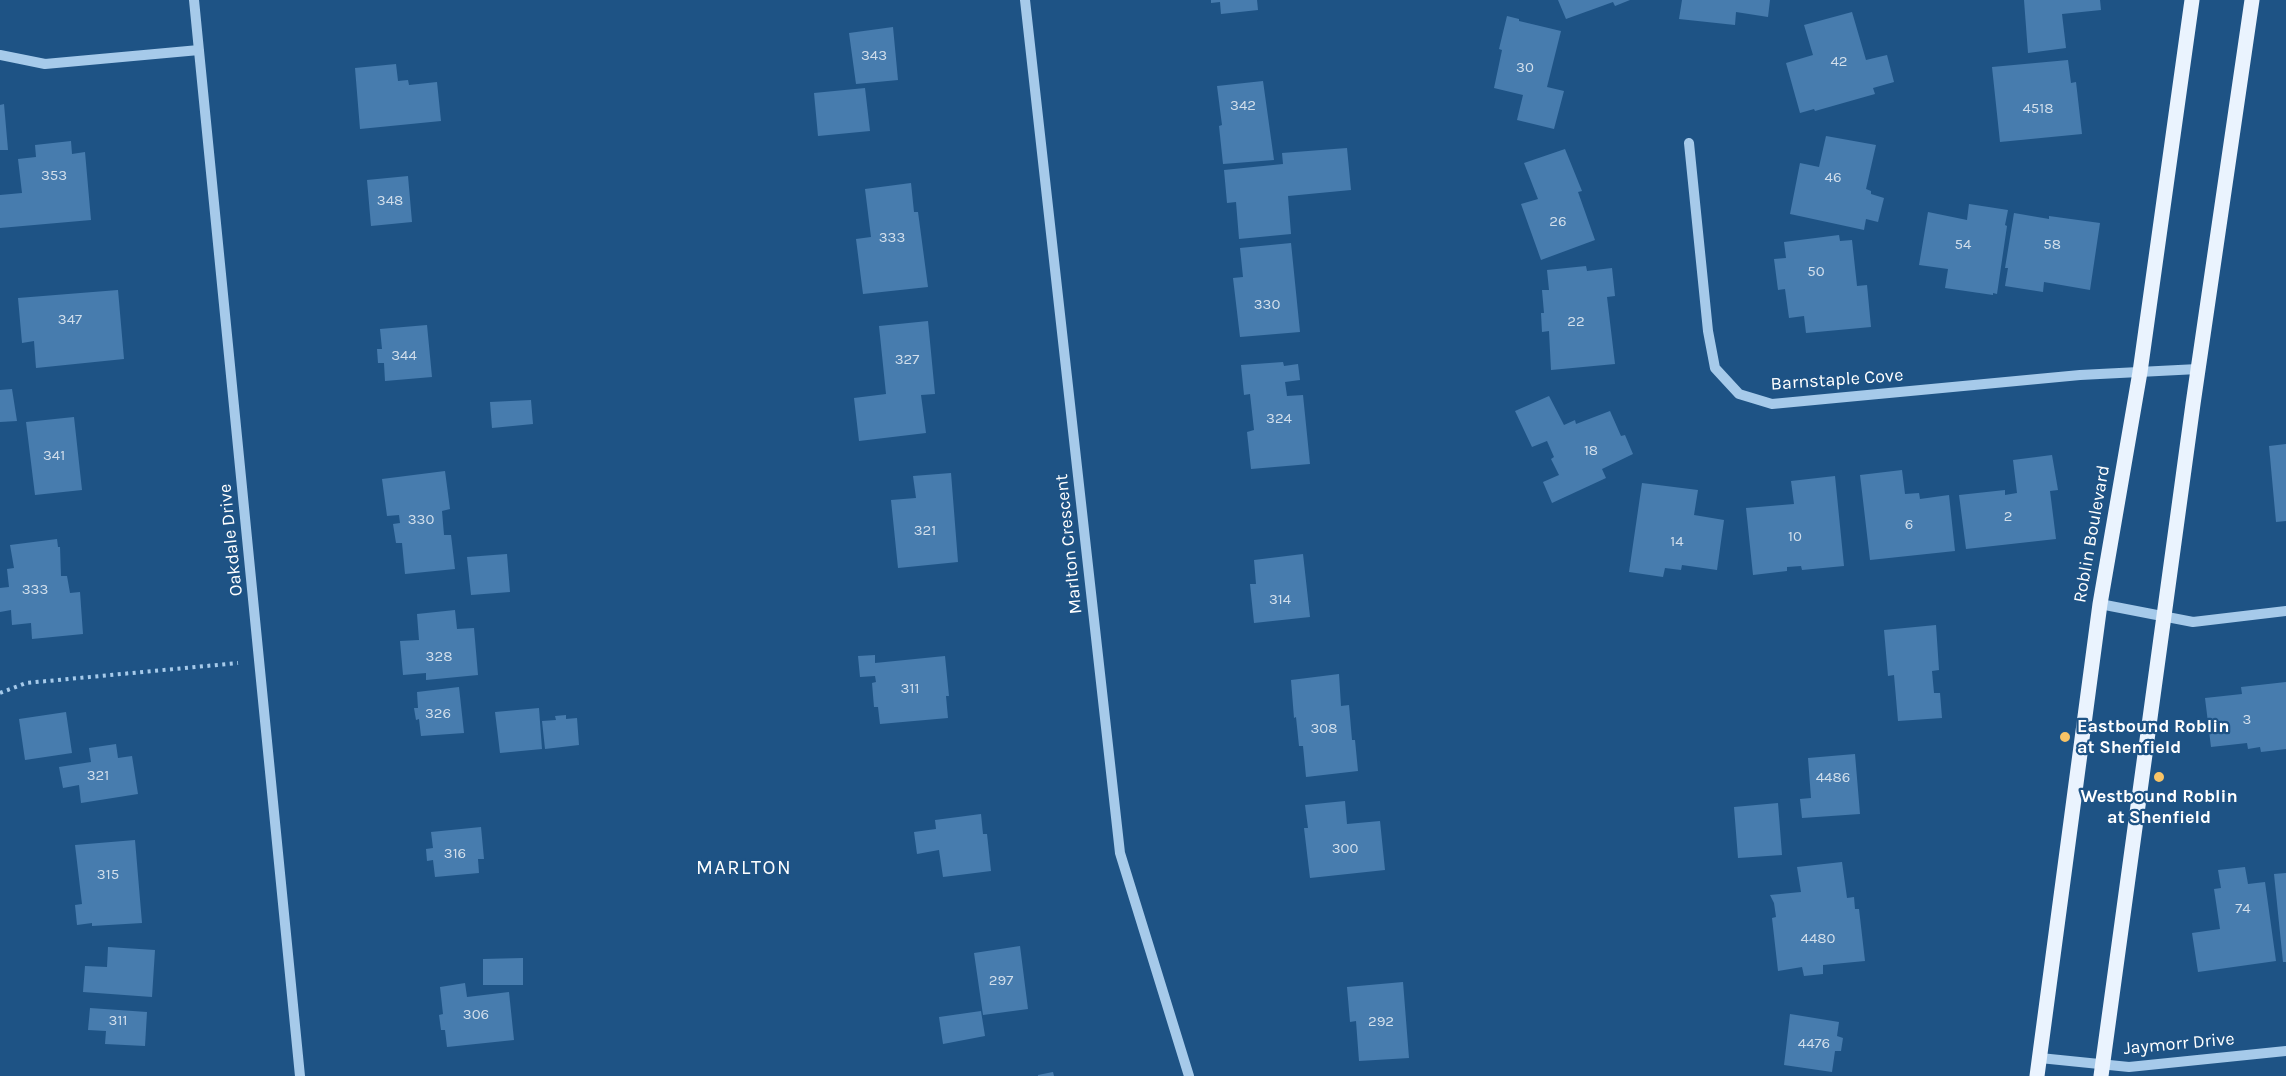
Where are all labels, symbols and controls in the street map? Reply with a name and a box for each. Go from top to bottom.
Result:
house number: 343 [861,47,887,65]
house number: 42 [1830,53,1848,71]
house number: 30 [1516,59,1534,77]
house number: 342 [1230,97,1256,115]
house number: 4518 [2022,100,2054,118]
house number: 353 [41,167,67,185]
house number: 46 [1825,169,1841,187]
house number: 348 [377,192,403,210]
house number: 26 [1549,213,1567,231]
house number: 333 [879,229,905,247]
house number: 54 [1955,236,1971,254]
house number: 58 [2043,236,2061,254]
house number: 50 [1807,263,1825,281]
house number: 330 [1254,296,1280,314]
house number: 347 [58,311,82,329]
house number: 22 [1567,313,1585,331]
house number: 344 [391,347,417,365]
house number: 327 [895,351,919,369]
street label: Barnstaple Cove [1770,365,1904,395]
house number: 324 [1266,410,1292,428]
house number: 18 [1584,442,1598,460]
house number: 341 [43,447,65,465]
street label: Roblin Boulevard [2069,463,2115,605]
street label: Marlton Crescent [1051,473,1087,615]
street label: Oakdale Drive [214,483,248,597]
house number: 2 [2004,508,2012,526]
house number: 330 [408,511,434,529]
house number: 6 [1905,516,1913,534]
house number: 321 [914,522,936,540]
house number: 10 [1788,528,1802,546]
house number: 14 [1670,533,1684,551]
house number: 333 [22,581,48,599]
house number: 314 [1269,591,1291,609]
house number: 328 [426,648,452,666]
house number: 311 [901,680,919,698]
house number: 326 [425,705,451,723]
house number: 3 [2243,711,2251,729]
place label: Eastbound Roblin at Shenfield [2077,716,2229,758]
house number: 308 [1311,720,1337,738]
marker: Eastbound Roblin at Shenfield [2058,730,2072,744]
house number: 321 [87,767,109,785]
house number: 4486 [1816,769,1850,787]
marker: Westbound Roblin at Shenfield [2152,770,2166,784]
place label: Westbound Roblin at Shenfield [2080,786,2238,828]
house number: 300 [1332,840,1358,858]
house number: 316 [444,845,466,863]
district label: MARLTON [696,856,792,880]
house number: 315 [97,866,119,884]
house number: 74 [2235,900,2251,918]
house number: 4480 [1801,930,1835,948]
house number: 297 [989,972,1013,990]
house number: 306 [463,1006,489,1024]
house number: 311 [109,1012,127,1030]
house number: 292 [1368,1013,1394,1031]
street label: Jaymorr Drive [2122,1028,2236,1060]
house number: 4476 [1798,1035,1830,1053]

